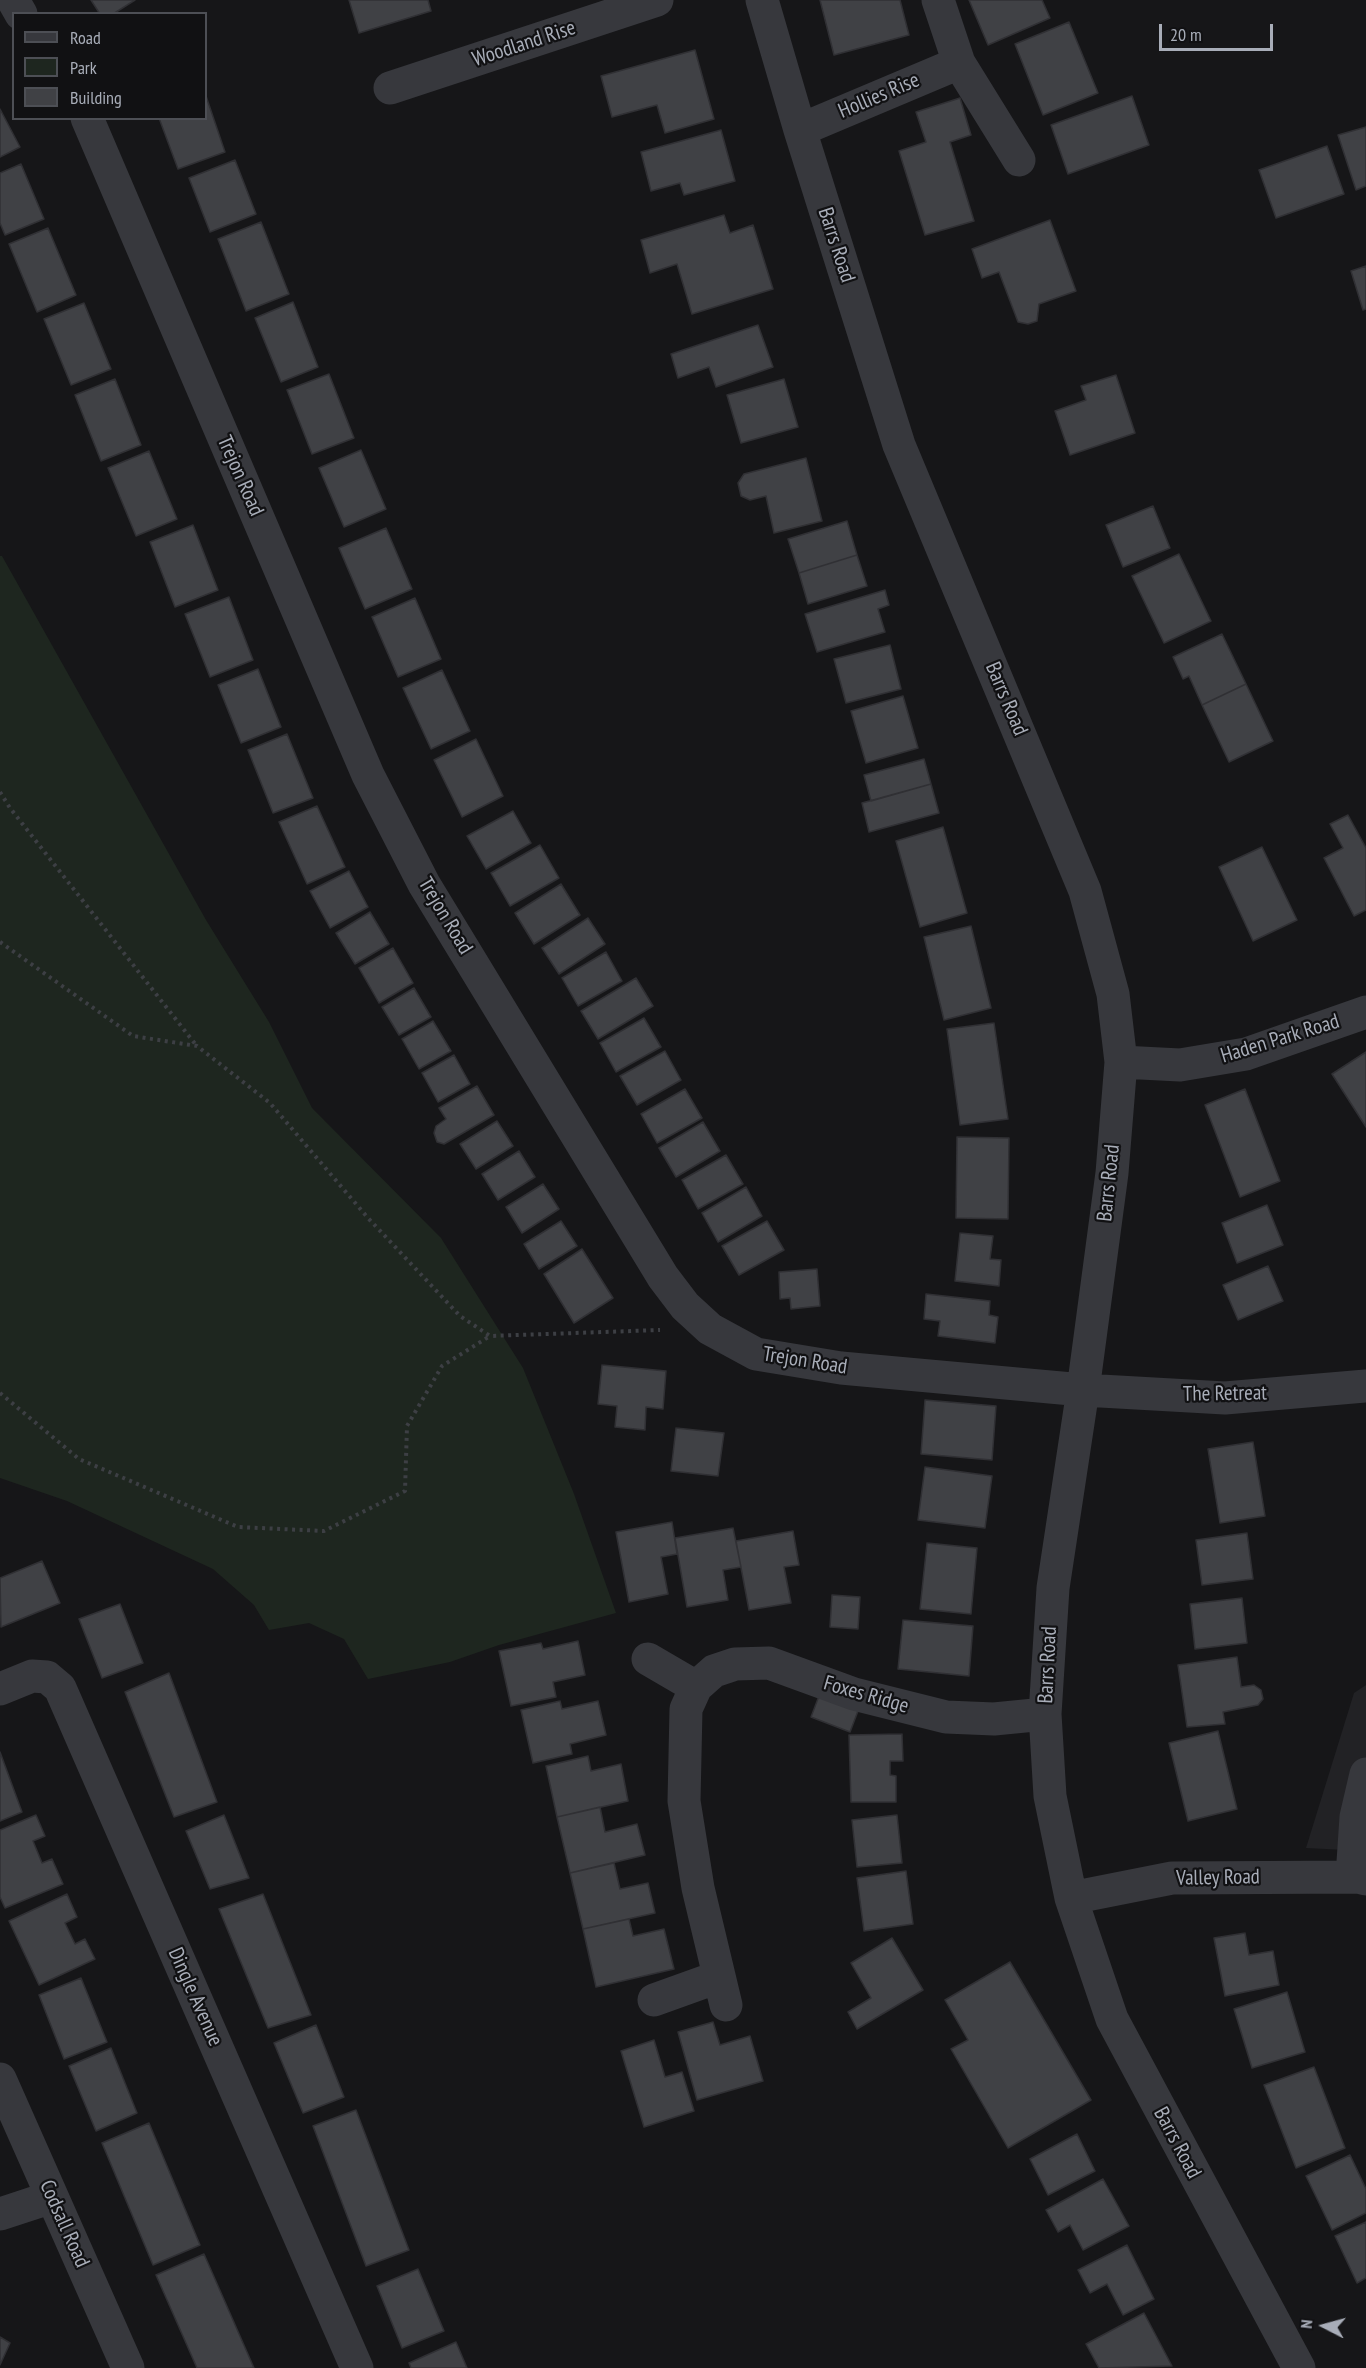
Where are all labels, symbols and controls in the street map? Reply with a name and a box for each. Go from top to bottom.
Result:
legend [12,12,207,120]
scale bar [1162,12,1276,50]
street label: Woodland Rise [469,15,579,73]
text: 20 m [1170,23,1202,46]
text: Road [70,26,101,49]
text: Park [70,56,97,79]
street label: Hollies Rise [835,68,923,124]
text: Building [70,86,122,109]
street label: Barrs Road [812,204,860,286]
street label: Trejon Road [211,432,269,520]
street label: Barrs Road [979,659,1033,739]
street label: Trejon Road [412,873,478,959]
street label: Haden Park Road [1218,1009,1342,1069]
street label: Barrs Road [1092,1143,1126,1223]
street label: Trejon Road [761,1342,849,1380]
street label: The Retreat [1183,1381,1267,1407]
street label: Barrs Road [1033,1626,1063,1704]
street label: Foxes Ridge [821,1671,911,1719]
street label: Valley Road [1176,1865,1260,1891]
street label: Dingle Avenue [162,1944,228,2050]
street label: Barrs Road [1148,2103,1206,2183]
street label: Codsall Road [34,2177,94,2271]
north arrow [1294,2296,1354,2356]
text: N [1296,2319,1316,2329]

